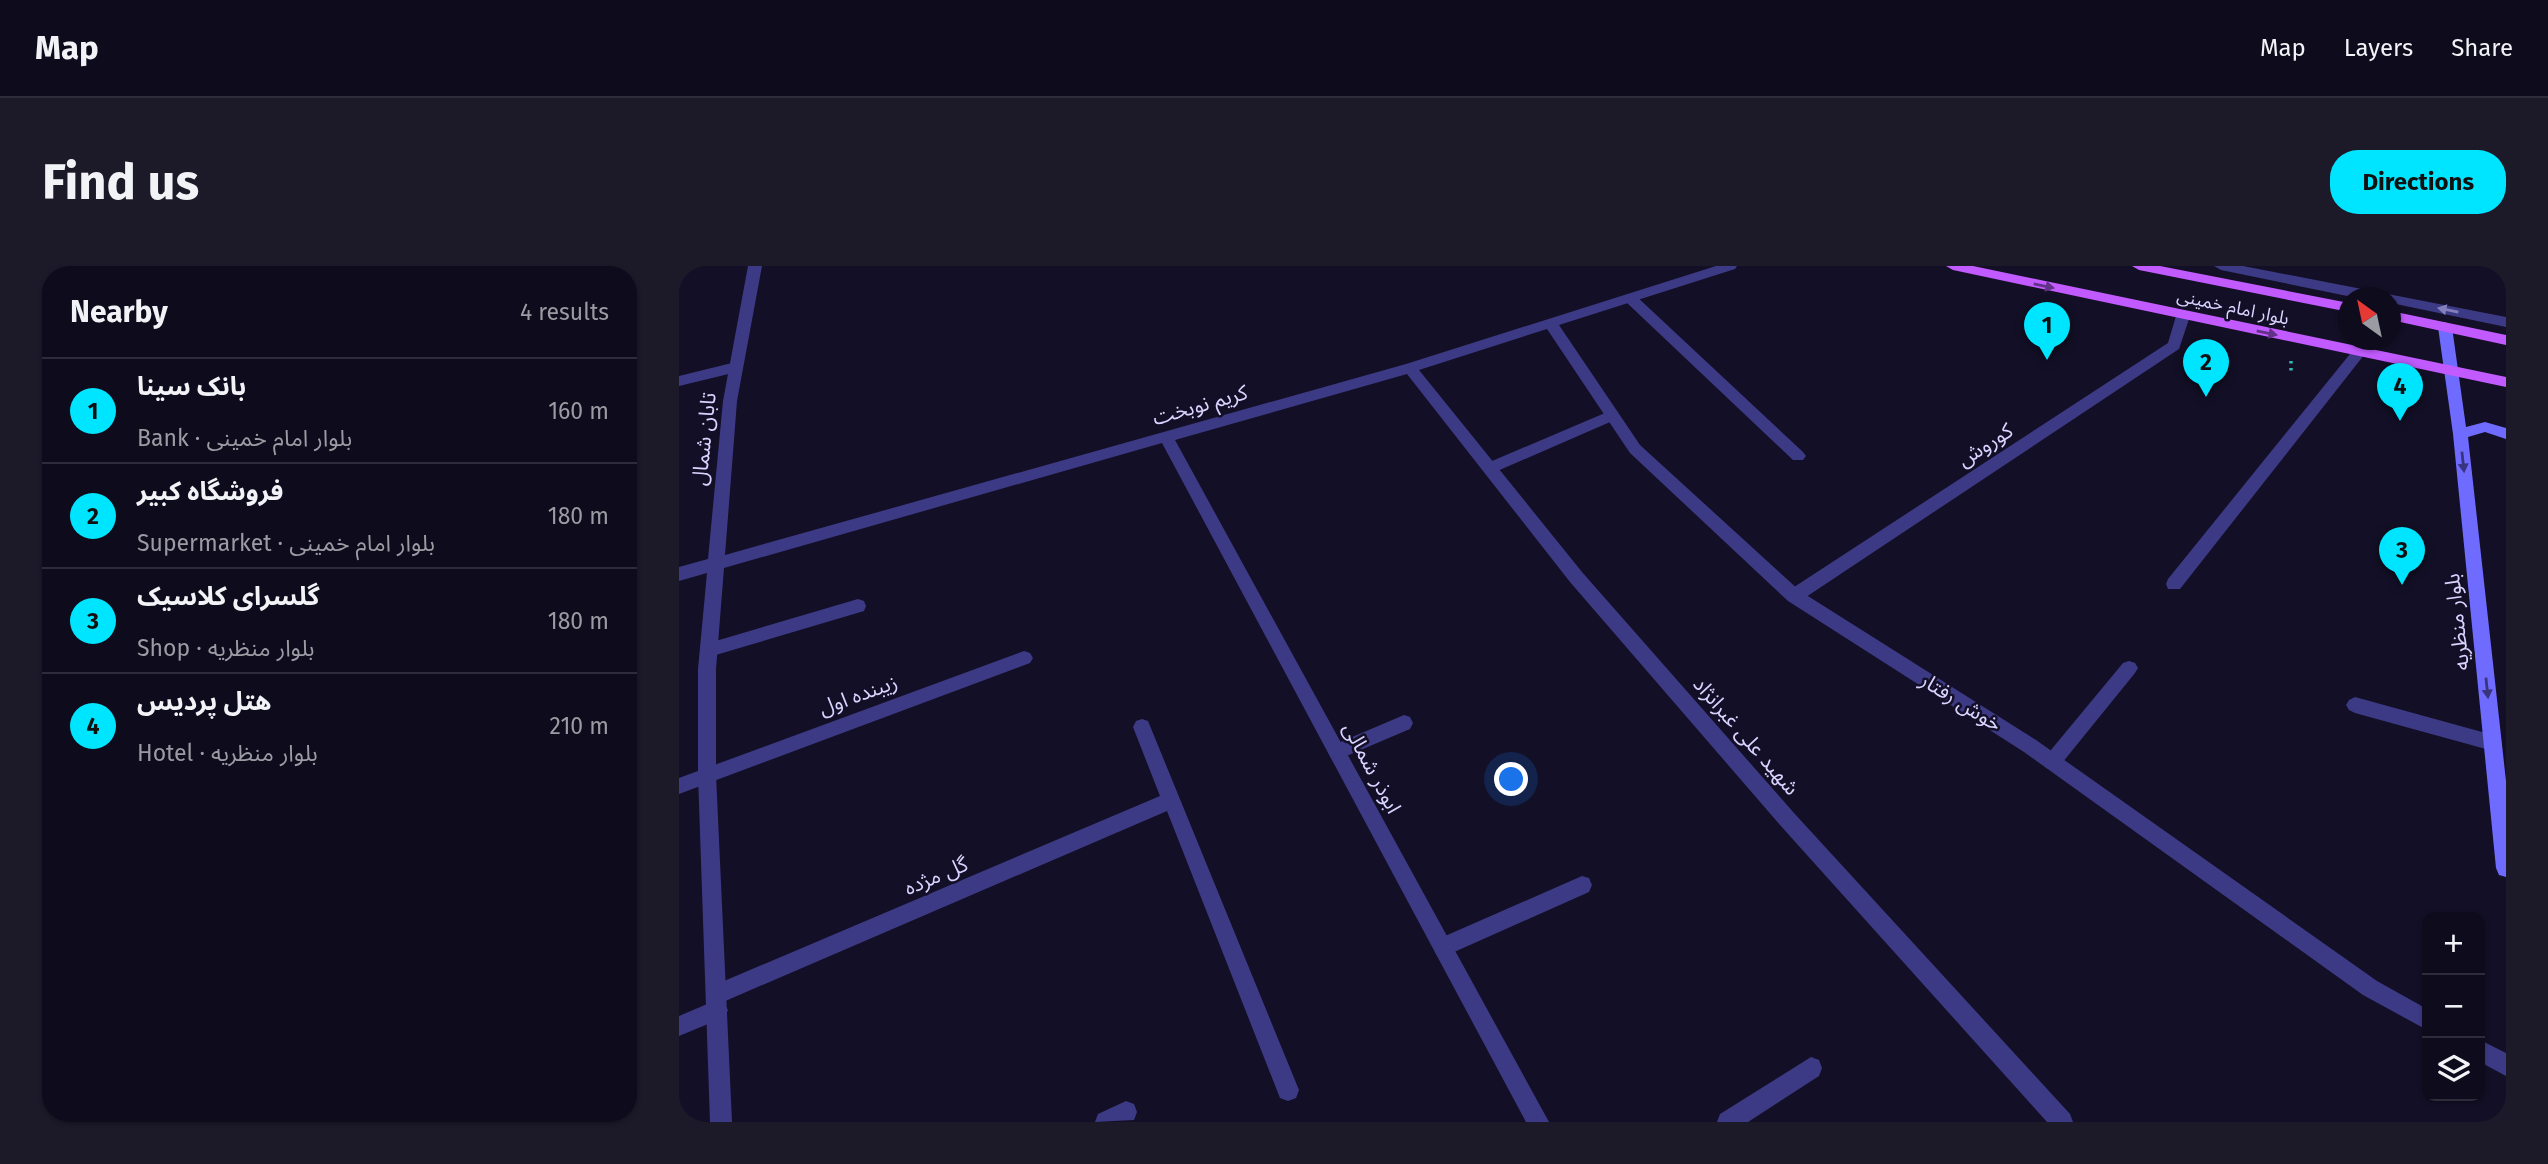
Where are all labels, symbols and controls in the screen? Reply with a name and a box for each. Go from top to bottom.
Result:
text: Map [35,28,99,68]
text: Map [2260,34,2306,62]
text: Layers [2344,34,2413,62]
text: Share [2451,34,2513,62]
button: Directions [2330,150,2506,214]
text: Find us [42,153,199,212]
one-way arrow [2033,280,2055,291]
street label: بلوار امام خمینی [2174,284,2291,333]
north arrow [2338,287,2401,350]
text: Nearby [70,294,168,330]
text: 4 results [520,298,609,326]
pin: 1 [2024,302,2070,360]
one-way arrow [2437,305,2459,316]
one-way arrow [2256,328,2278,339]
pin: 2 [2183,339,2229,397]
pin: 4 [2377,363,2423,421]
text: بانک سینا [137,371,246,402]
street label: کریم نوبخت [1150,379,1251,433]
street label: تابان شمال [686,391,722,487]
text: 1 [88,397,98,425]
text: 160 m [548,397,609,425]
street label: کوروش [1952,417,2018,473]
text: Bank · بلوار امام خمینی [137,424,352,452]
one-way arrow [2458,451,2469,473]
text: فروشگاه کبیر [137,476,283,507]
text: 2 [87,502,99,530]
text: 180 m [548,502,609,530]
pin: 3 [2379,527,2425,585]
text: Supermarket · بلوار امام خمینی [137,529,435,557]
street label: بلوار منظریه [2439,572,2475,672]
text: گلسرای کلاسیک [137,581,320,612]
text: 3 [87,607,99,635]
text: 180 m [548,607,609,635]
text: Shop · بلوار منظریه [137,634,315,662]
street label: خوش رفتار [1915,666,2007,737]
street label: زیبنده اول [815,669,901,721]
street label: شهید علی غبرانژاد [1687,671,1805,801]
one-way arrow [2482,678,2493,700]
text: هتل پرديس [137,686,271,717]
text: 4 [87,712,100,740]
text: 210 m [550,712,609,740]
street label: ابوذر شمالی [1337,718,1407,818]
text: Hotel · بلوار منظریه [137,739,318,767]
your location [1494,762,1528,796]
street label: گل مژده [900,851,972,901]
map controls [2422,912,2485,1101]
button: + [2422,912,2485,975]
button: − [2422,975,2485,1038]
button: layers [2422,1038,2485,1101]

